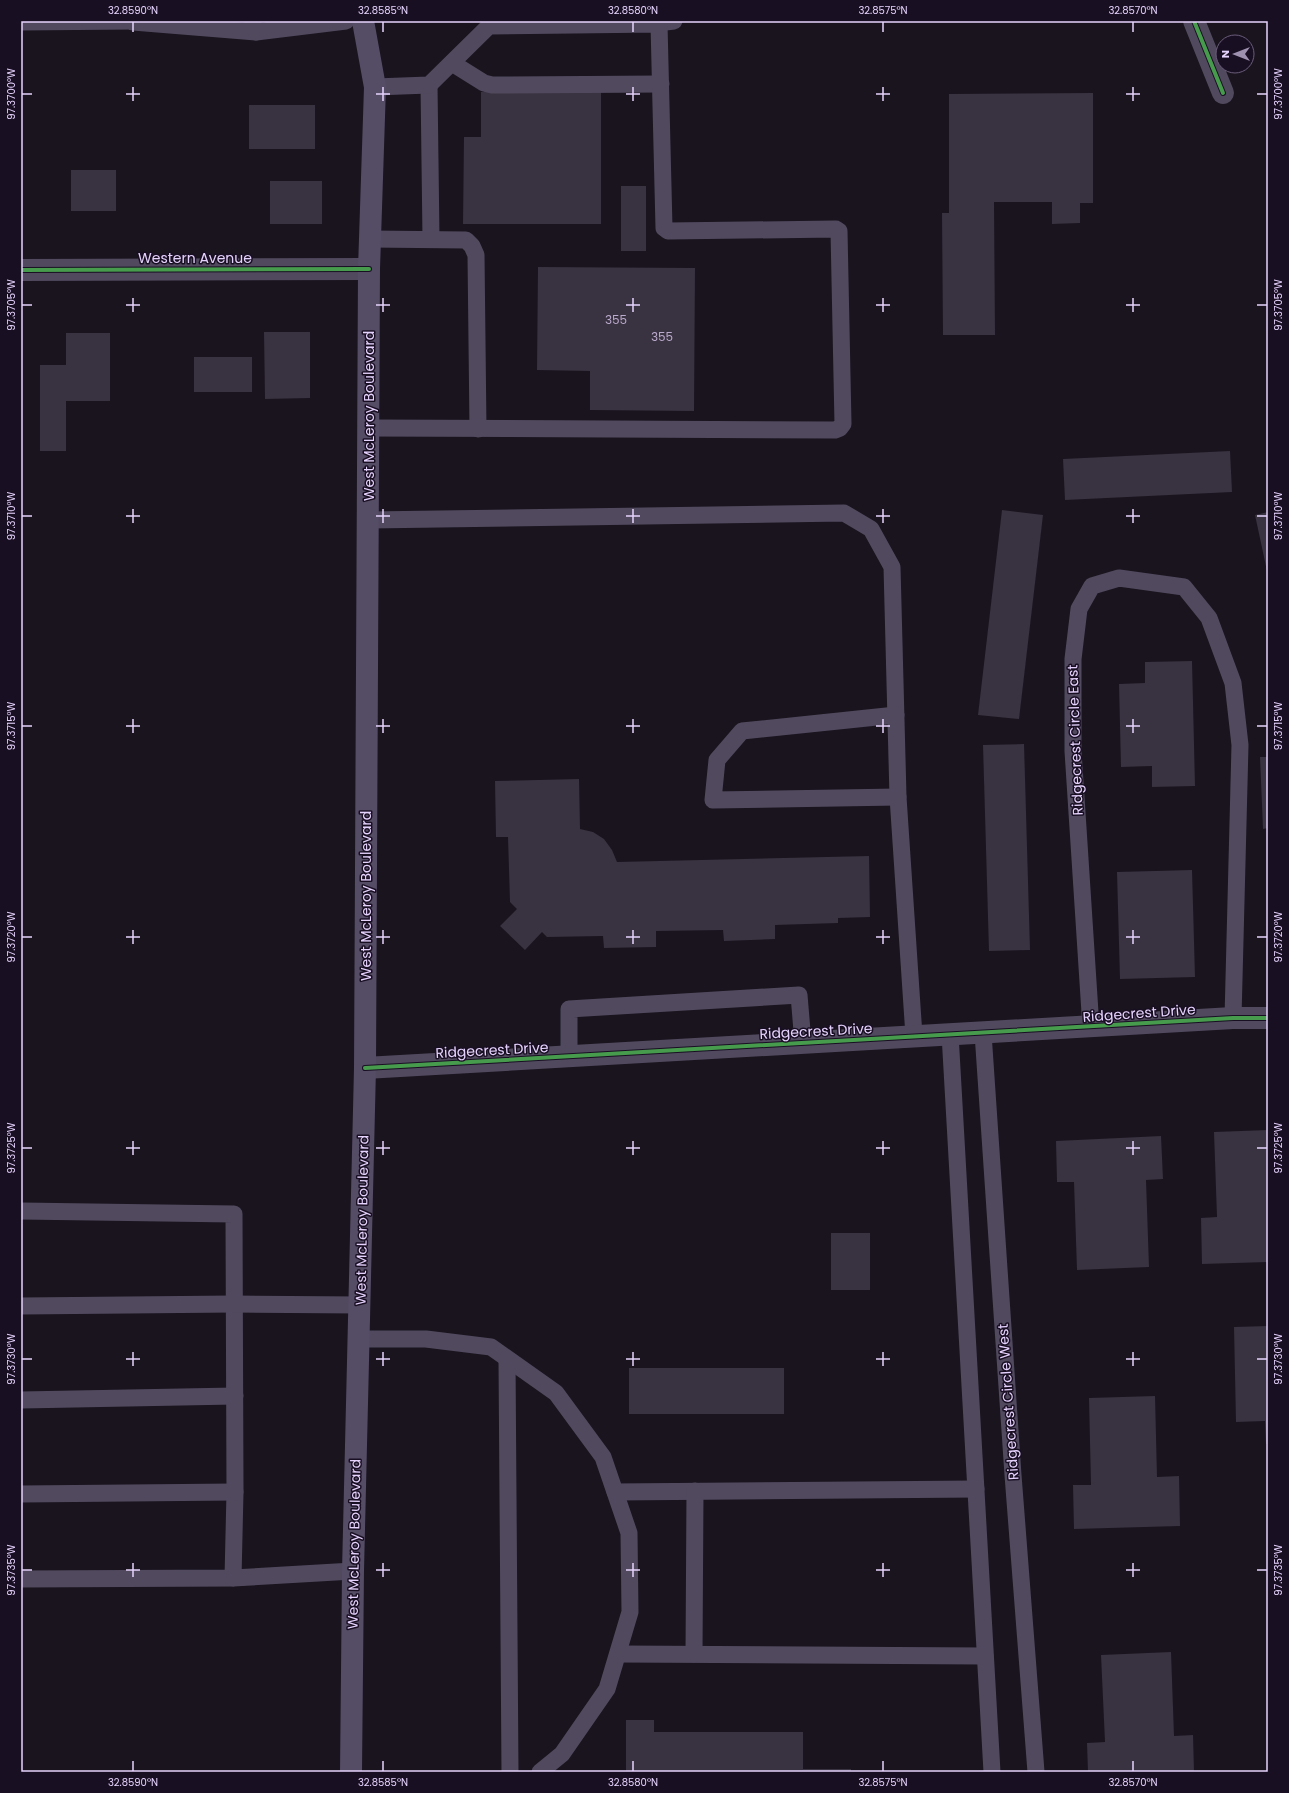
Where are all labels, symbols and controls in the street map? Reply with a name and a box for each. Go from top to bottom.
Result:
text: 32.8590°N [108,3,158,18]
text: 32.8585°N [358,3,408,18]
text: 32.8580°N [608,3,658,18]
text: 32.8575°N [858,3,908,18]
text: 32.8570°N [1108,3,1158,18]
north arrow [1215,34,1255,74]
text: N [1217,50,1233,58]
text: 97.3700°W [4,68,19,120]
text: 97.3700°W [1271,68,1286,120]
street label: Western Avenue [138,248,252,268]
text: 97.3705°W [4,279,19,331]
text: 97.3705°W [1271,279,1286,331]
house number: 355 [605,311,627,328]
house number: 355 [651,328,673,345]
street label: West McLeroy Boulevard [359,331,379,501]
text: 97.3710°W [4,491,19,540]
text: 97.3710°W [1271,491,1286,540]
street label: Ridgecrest Circle East [1062,664,1088,816]
text: 97.3715°W [4,701,19,750]
text: 97.3715°W [1271,701,1286,750]
street label: West McLeroy Boulevard [356,811,376,981]
text: 97.3720°W [4,911,19,963]
text: 97.3720°W [1271,911,1286,963]
street label: Ridgecrest Drive [1082,999,1196,1027]
street label: Ridgecrest Drive [759,1018,873,1044]
street label: Ridgecrest Drive [435,1037,549,1063]
text: 97.3725°W [4,1122,19,1174]
text: 97.3725°W [1271,1122,1286,1174]
street label: West McLeroy Boulevard [351,1135,373,1305]
street label: Ridgecrest Circle West [993,1323,1023,1481]
text: 97.3730°W [4,1333,19,1385]
text: 97.3730°W [1271,1333,1286,1385]
street label: West McLeroy Boulevard [343,1459,365,1629]
text: 97.3735°W [4,1544,19,1596]
text: 97.3735°W [1271,1544,1286,1596]
text: 32.8590°N [108,1775,158,1790]
text: 32.8585°N [358,1775,408,1790]
text: 32.8580°N [608,1775,658,1790]
text: 32.8575°N [858,1775,908,1790]
text: 32.8570°N [1108,1775,1158,1790]

